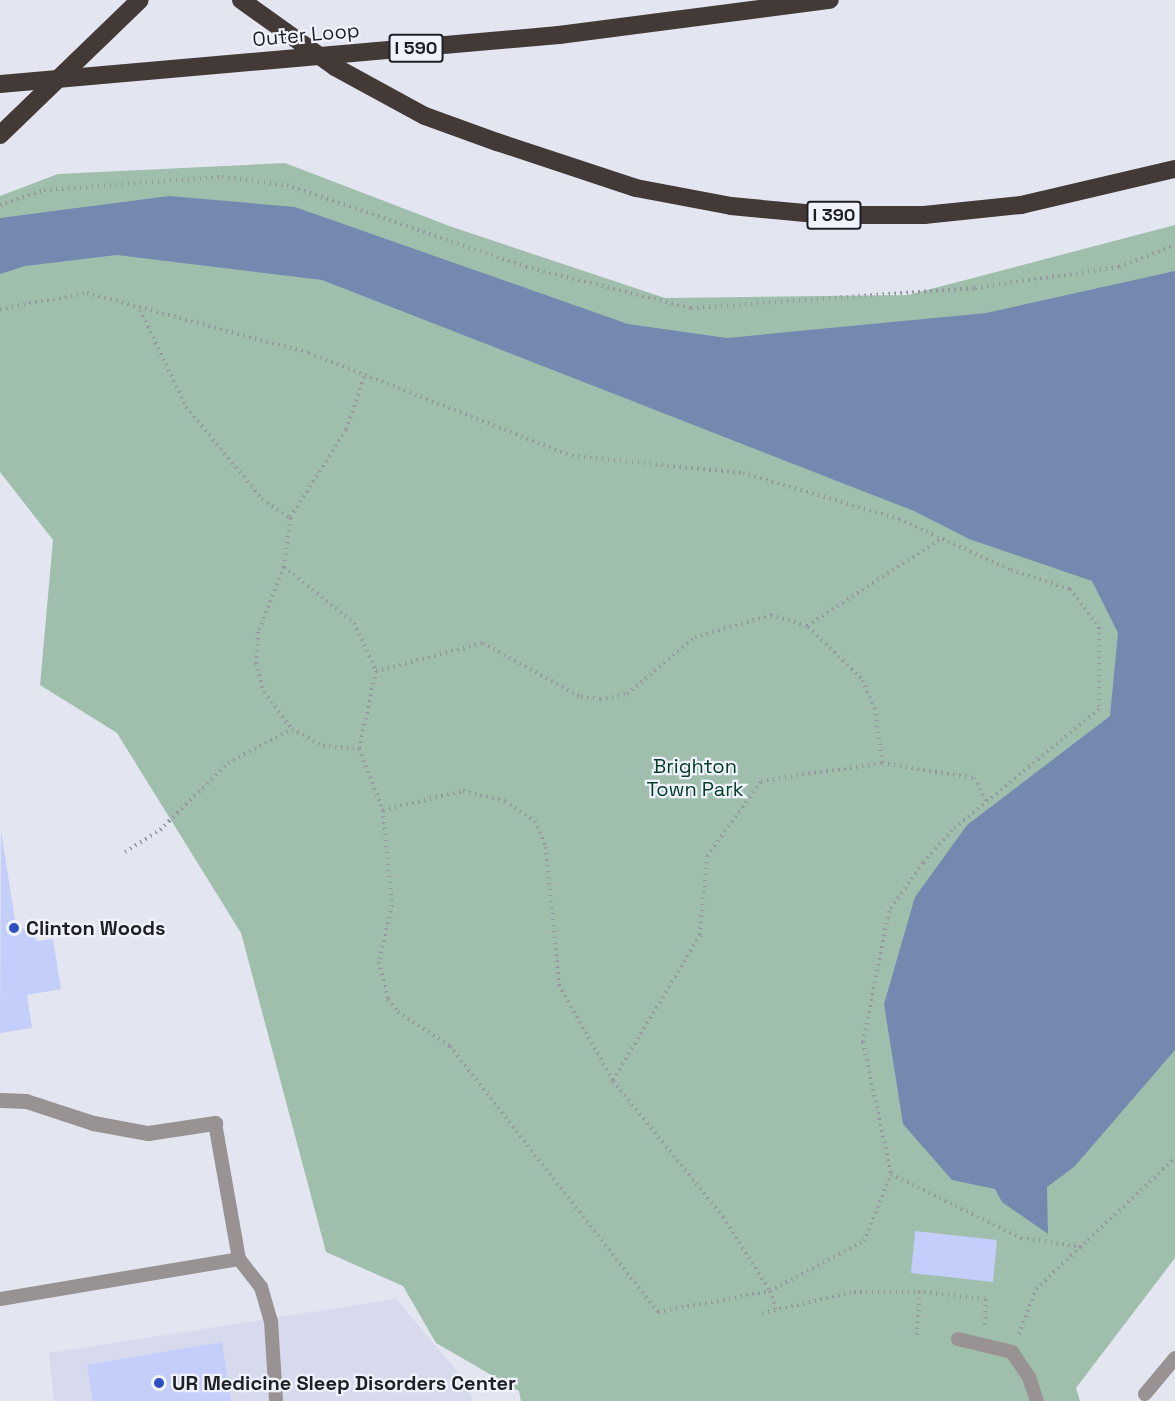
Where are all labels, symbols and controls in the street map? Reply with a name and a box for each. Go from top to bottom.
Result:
street label: Outer Loop [251,18,361,52]
road number: I 590 [388,33,444,63]
road number: I 390 [806,200,862,230]
park label: Brighton Town Park [647,755,743,802]
place label: Clinton Woods [26,916,166,940]
marker: Clinton Woods [7,921,21,935]
place label: UR Medicine Sleep Disorders Center [172,1371,516,1395]
marker: UR Medicine Sleep Disorders Center [150,1374,168,1392]

